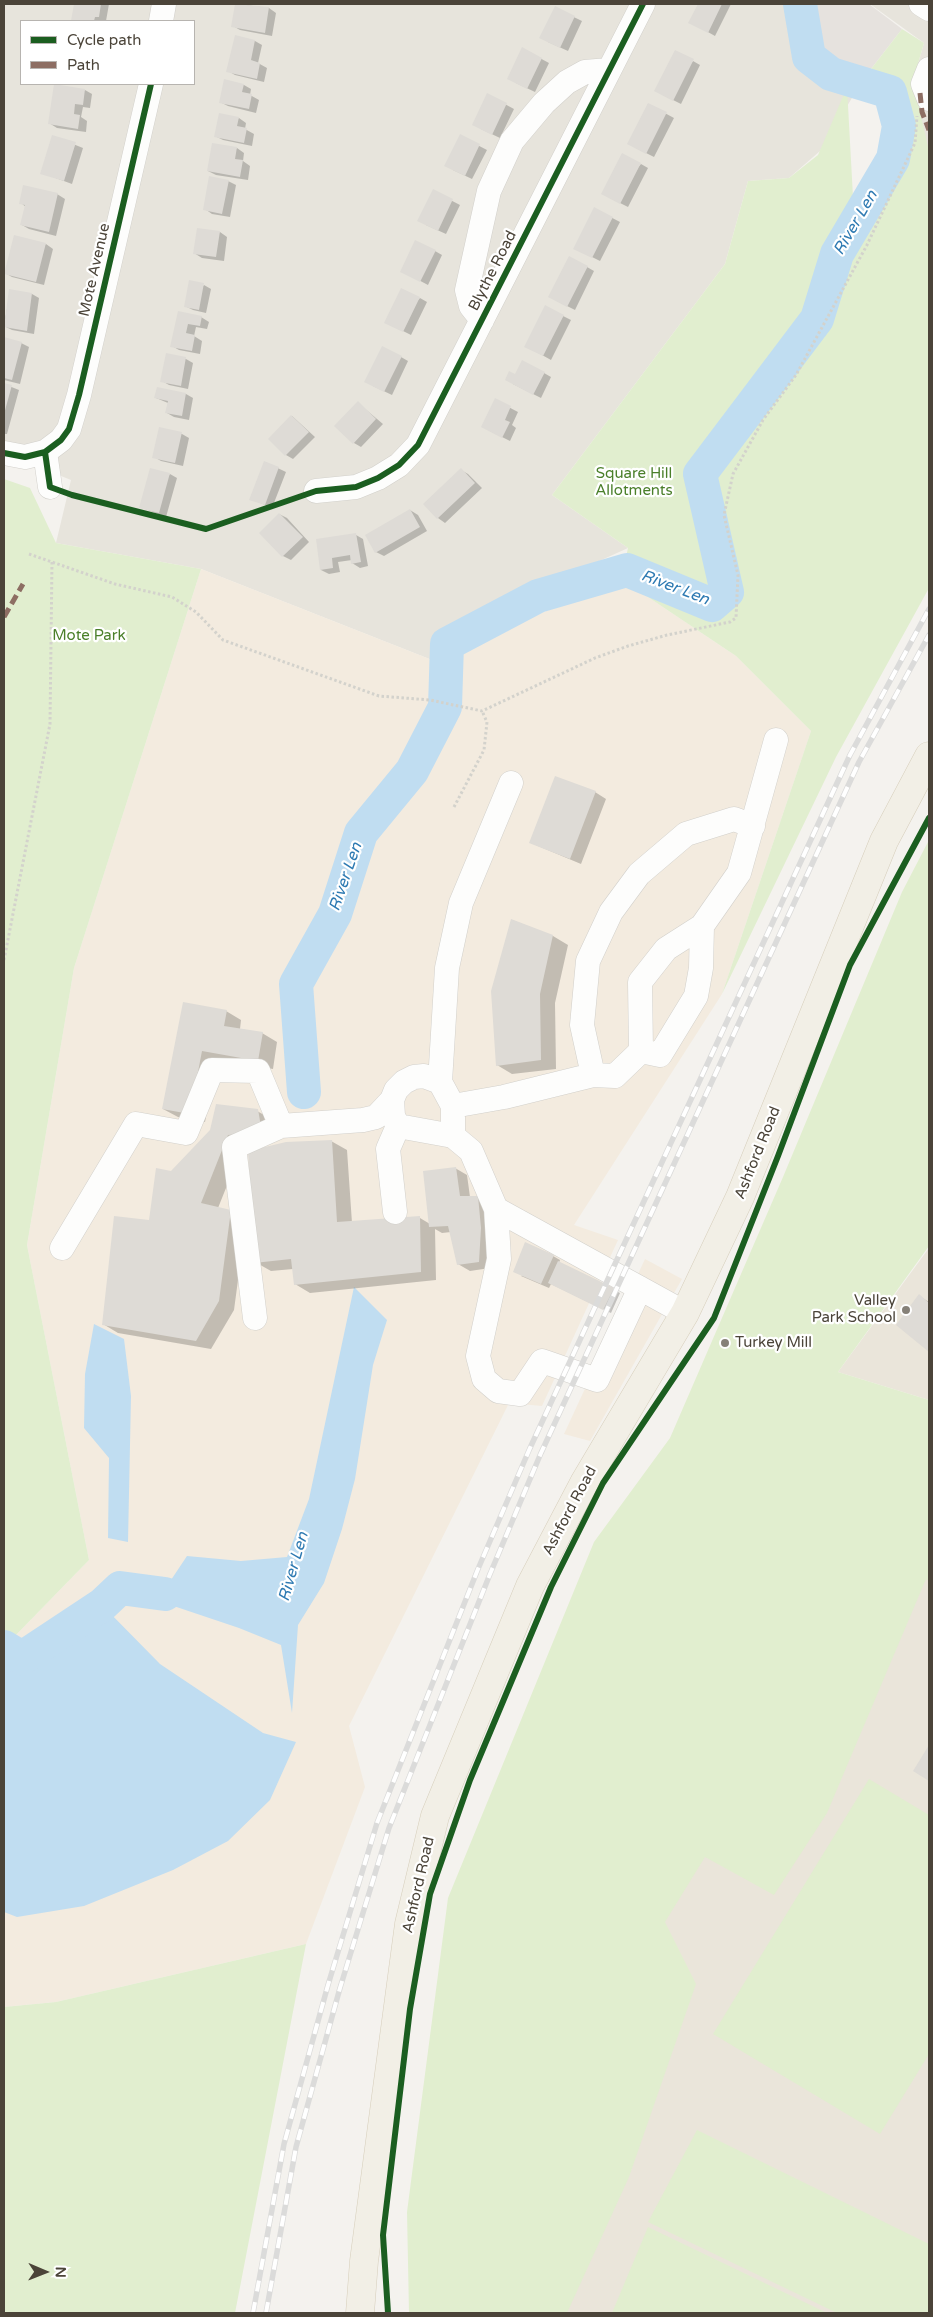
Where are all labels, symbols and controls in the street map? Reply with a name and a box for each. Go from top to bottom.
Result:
legend [20,20,195,85]
text: Cycle path [67,31,141,49]
text: Path [67,56,100,74]
water label: River Len [830,187,882,259]
street label: Mote Avenue [76,222,114,318]
street label: Blythe Road [465,228,521,314]
park label: Square Hill Allotments [595,465,673,500]
water label: River Len [638,566,712,610]
park label: Mote Park [52,627,126,645]
water label: River Len [325,840,367,914]
street label: Ashford Road [731,1104,785,1202]
place label: Valley Park School [812,1292,896,1327]
marker: Valley Park School [900,1304,912,1316]
place label: Turkey Mill [735,1334,812,1352]
marker: Turkey Mill [719,1337,731,1349]
street label: Ashford Road [539,1463,601,1559]
water label: River Len [275,1530,313,1604]
street label: Ashford Road [399,1835,439,1935]
north arrow [20,2247,70,2297]
text: N [52,2266,69,2278]

